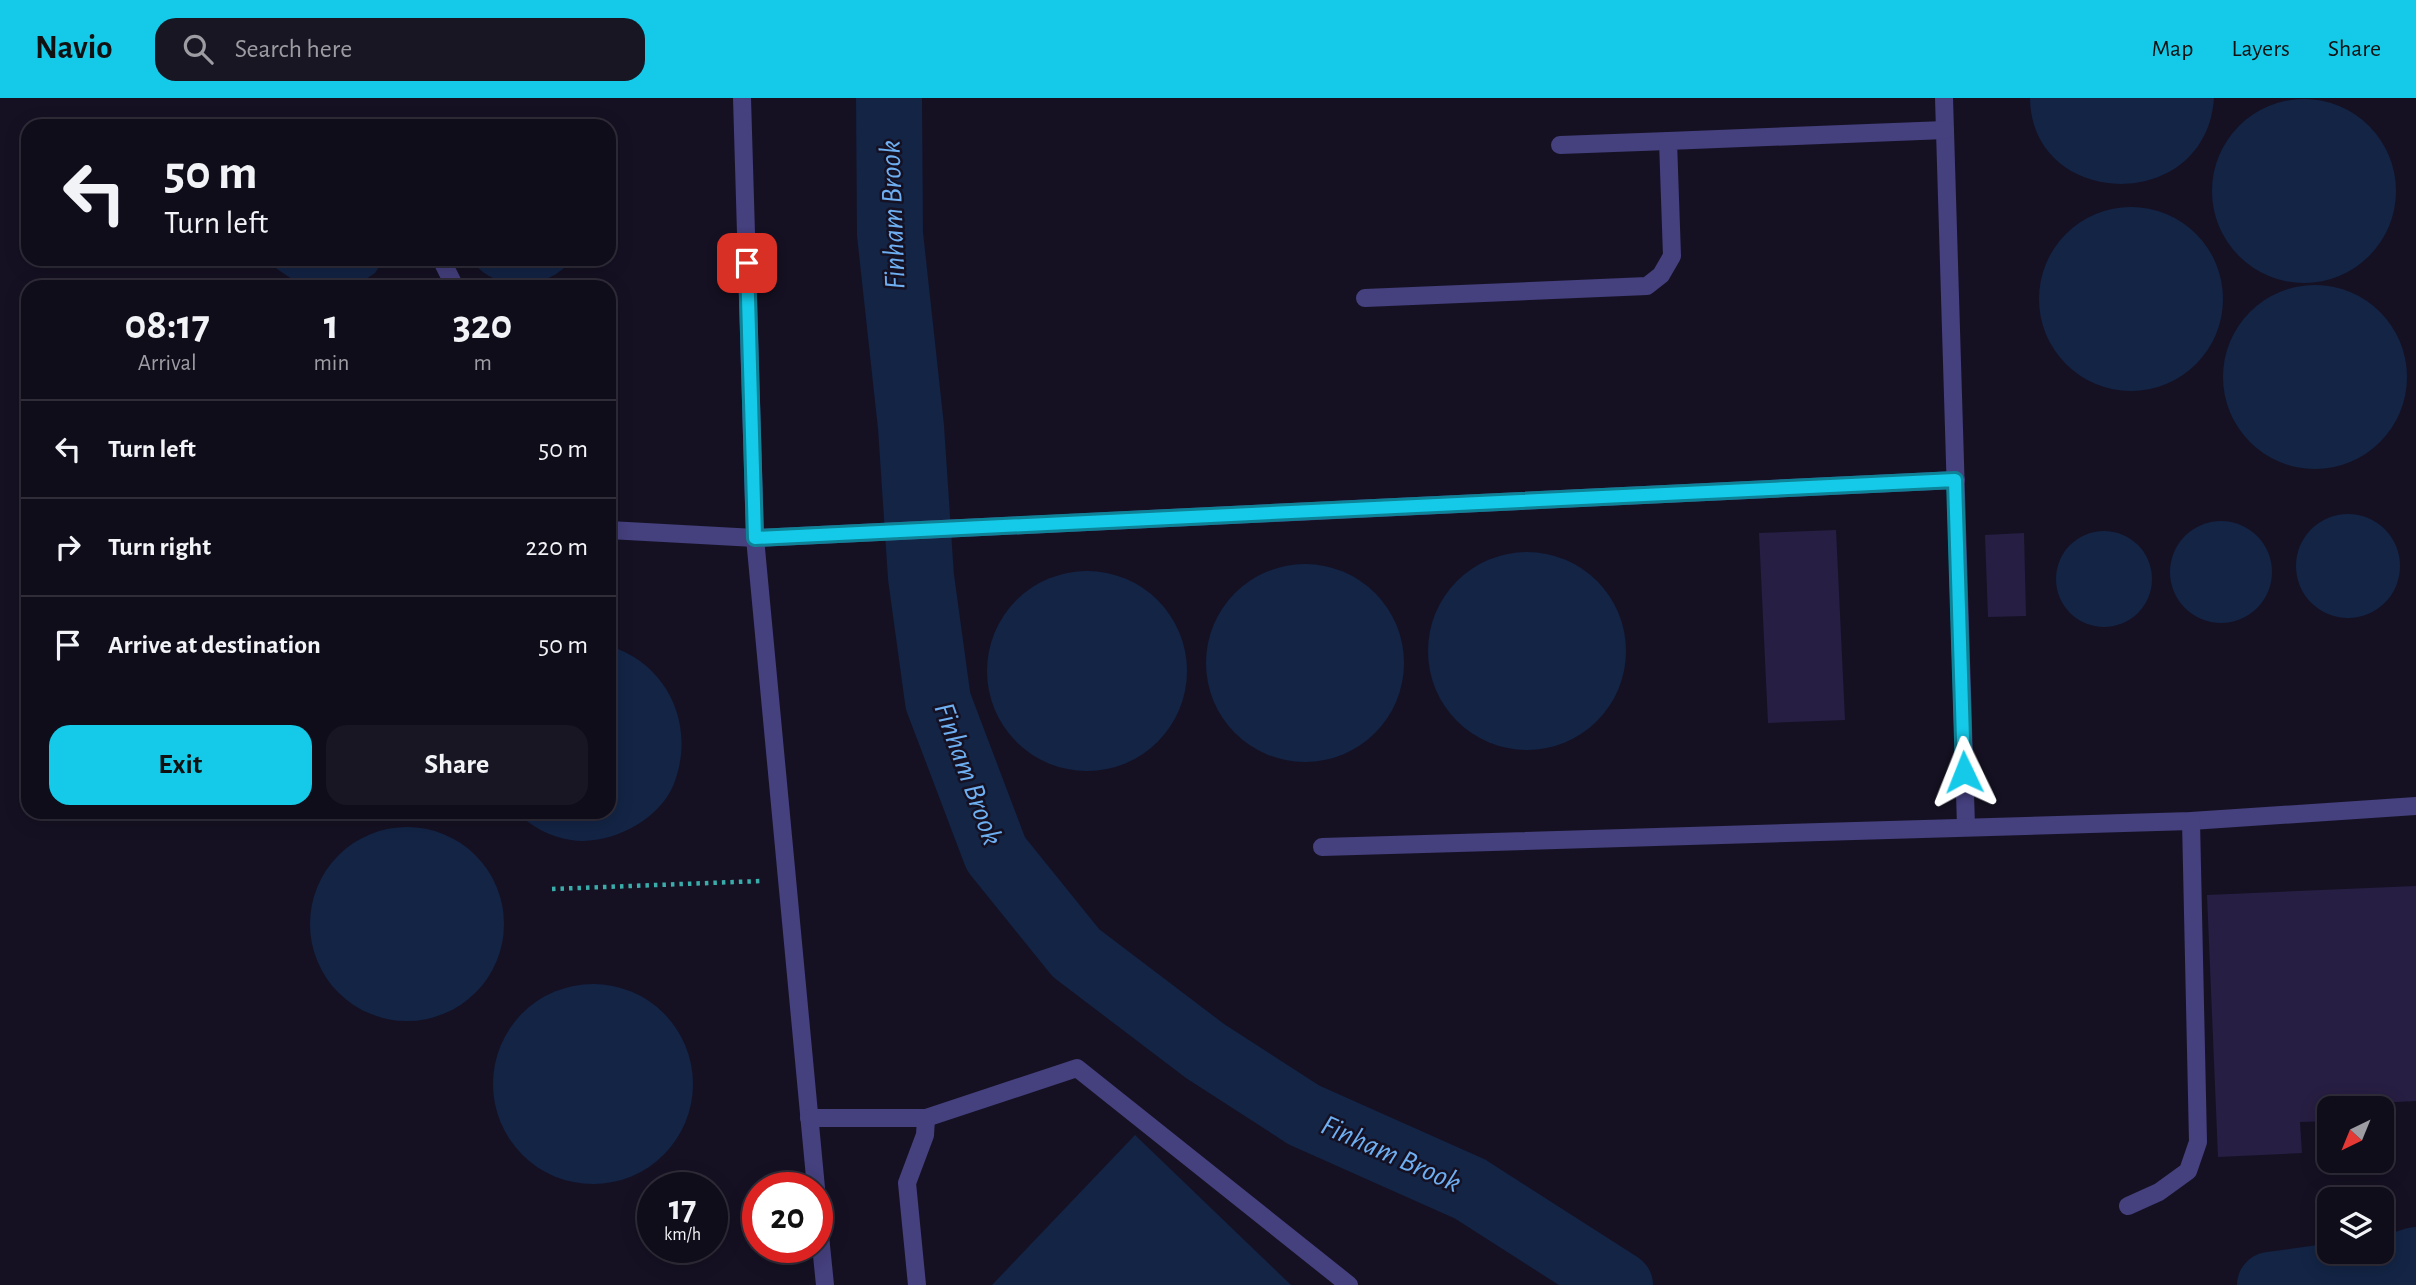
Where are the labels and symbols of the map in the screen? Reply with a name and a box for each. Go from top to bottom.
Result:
water label: Finham Brook [875,140,911,290]
pin [717,233,777,293]
water label: Finham Brook [928,699,1008,849]
position arrow [1927,735,2001,809]
north arrow [2317,1096,2394,1172]
water label: Finham Brook [1317,1110,1465,1198]
speed limit sign: 20 [742,1172,833,1263]

